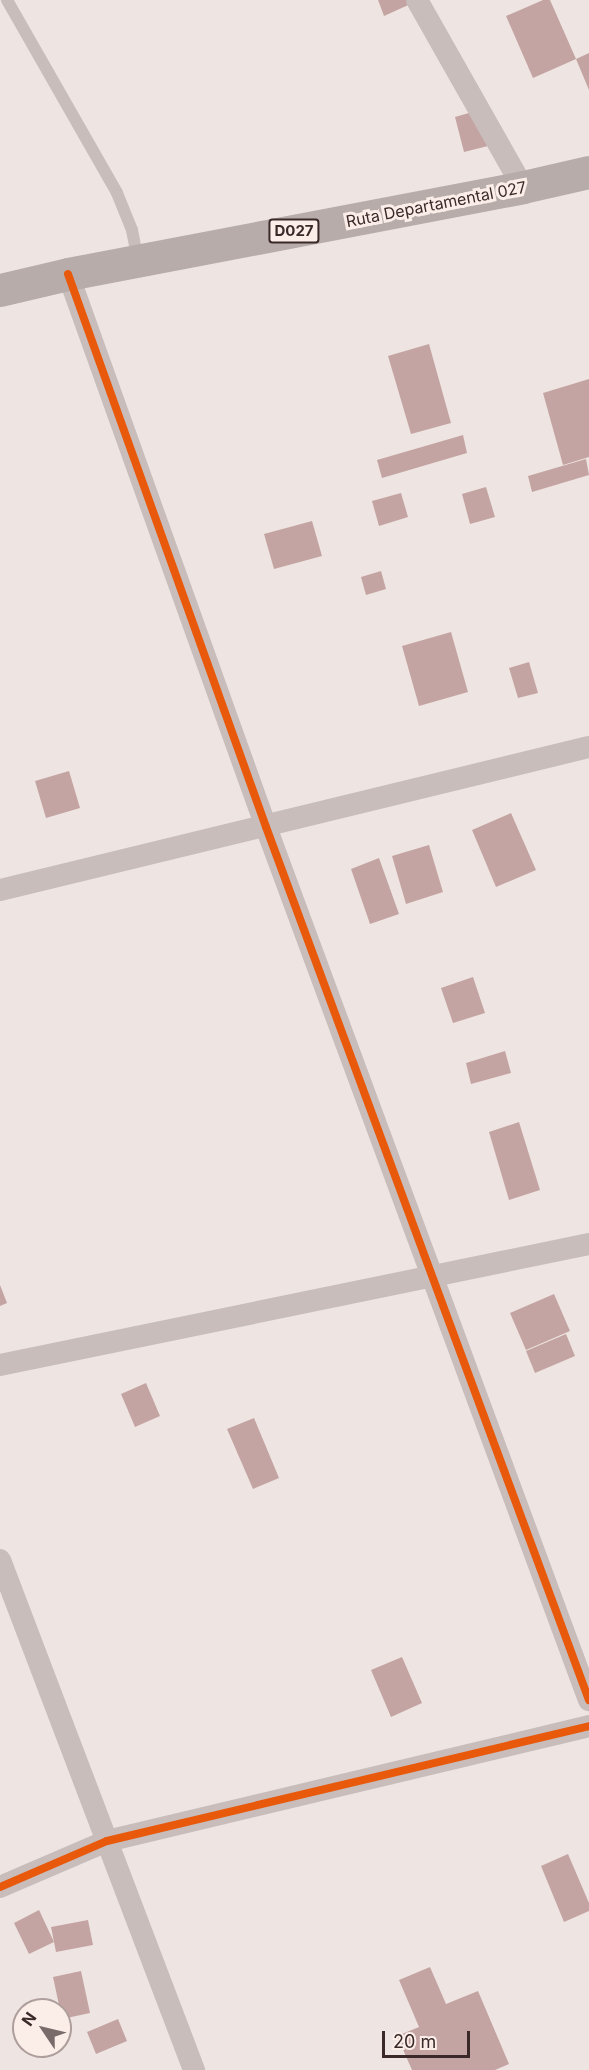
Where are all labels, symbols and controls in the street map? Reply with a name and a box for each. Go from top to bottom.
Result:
street label: Ruta Departamental 027 [344,177,528,231]
road number: D027 [267,219,321,243]
north arrow [12,1998,72,2058]
text: N [17,2008,41,2030]
scale bar [385,2019,474,2057]
text: 20 m [393,2031,436,2052]

